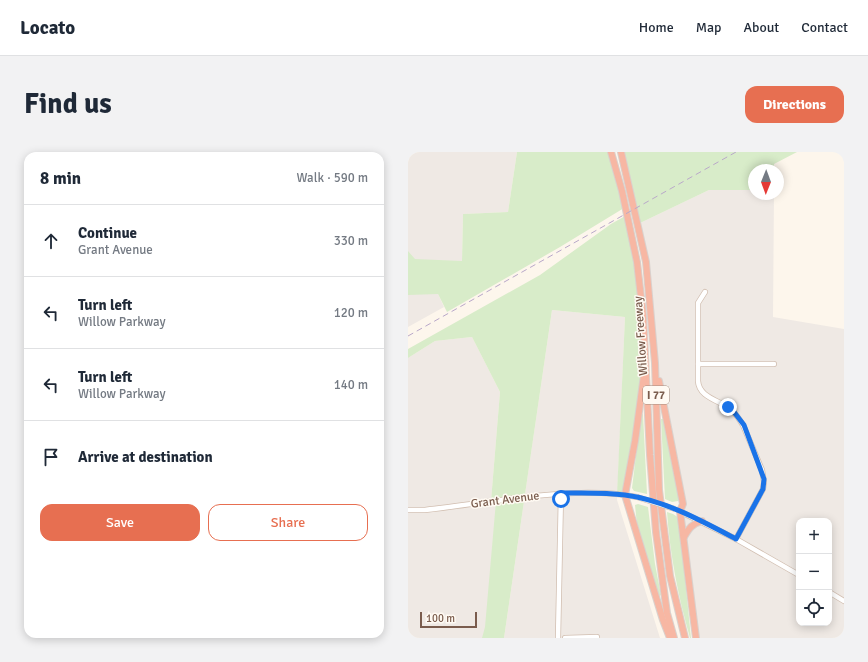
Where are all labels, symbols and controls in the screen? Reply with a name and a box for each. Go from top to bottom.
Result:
text: Locato [20,16,75,40]
text: Home [639,19,674,36]
text: Map [696,19,721,36]
text: About [743,19,779,36]
text: Contact [801,19,848,36]
button: Directions [745,86,844,123]
text: Find us [24,87,112,121]
north arrow [748,164,784,200]
text: 8 min [40,168,81,189]
text: Walk · 590 m [297,170,368,186]
text: Continue [78,224,137,242]
icon: ahead [40,230,62,252]
text: 330 m [334,233,368,249]
text: Grant Avenue [78,242,153,258]
street label: Willow Freeway [631,295,651,376]
text: Turn left [78,296,132,314]
icon: left [40,302,62,324]
text: 120 m [334,305,368,321]
text: Willow Parkway [78,314,166,330]
text: Turn left [78,368,132,386]
icon: left [40,374,62,396]
text: 140 m [334,377,368,393]
text: Willow Parkway [78,386,166,402]
road number: I 77 [643,386,669,404]
route end [719,398,737,416]
icon: arrive [40,446,62,468]
text: Arrive at destination [78,448,213,466]
street label: Grant Avenue [470,488,540,512]
route start [552,490,570,508]
button: Save [40,504,200,541]
button: Share [208,504,368,541]
map controls [796,518,832,626]
button: + [796,518,832,554]
button: − [796,554,832,590]
button: locate [796,590,832,626]
scale bar [420,610,477,629]
text: 100 m [426,612,455,625]

